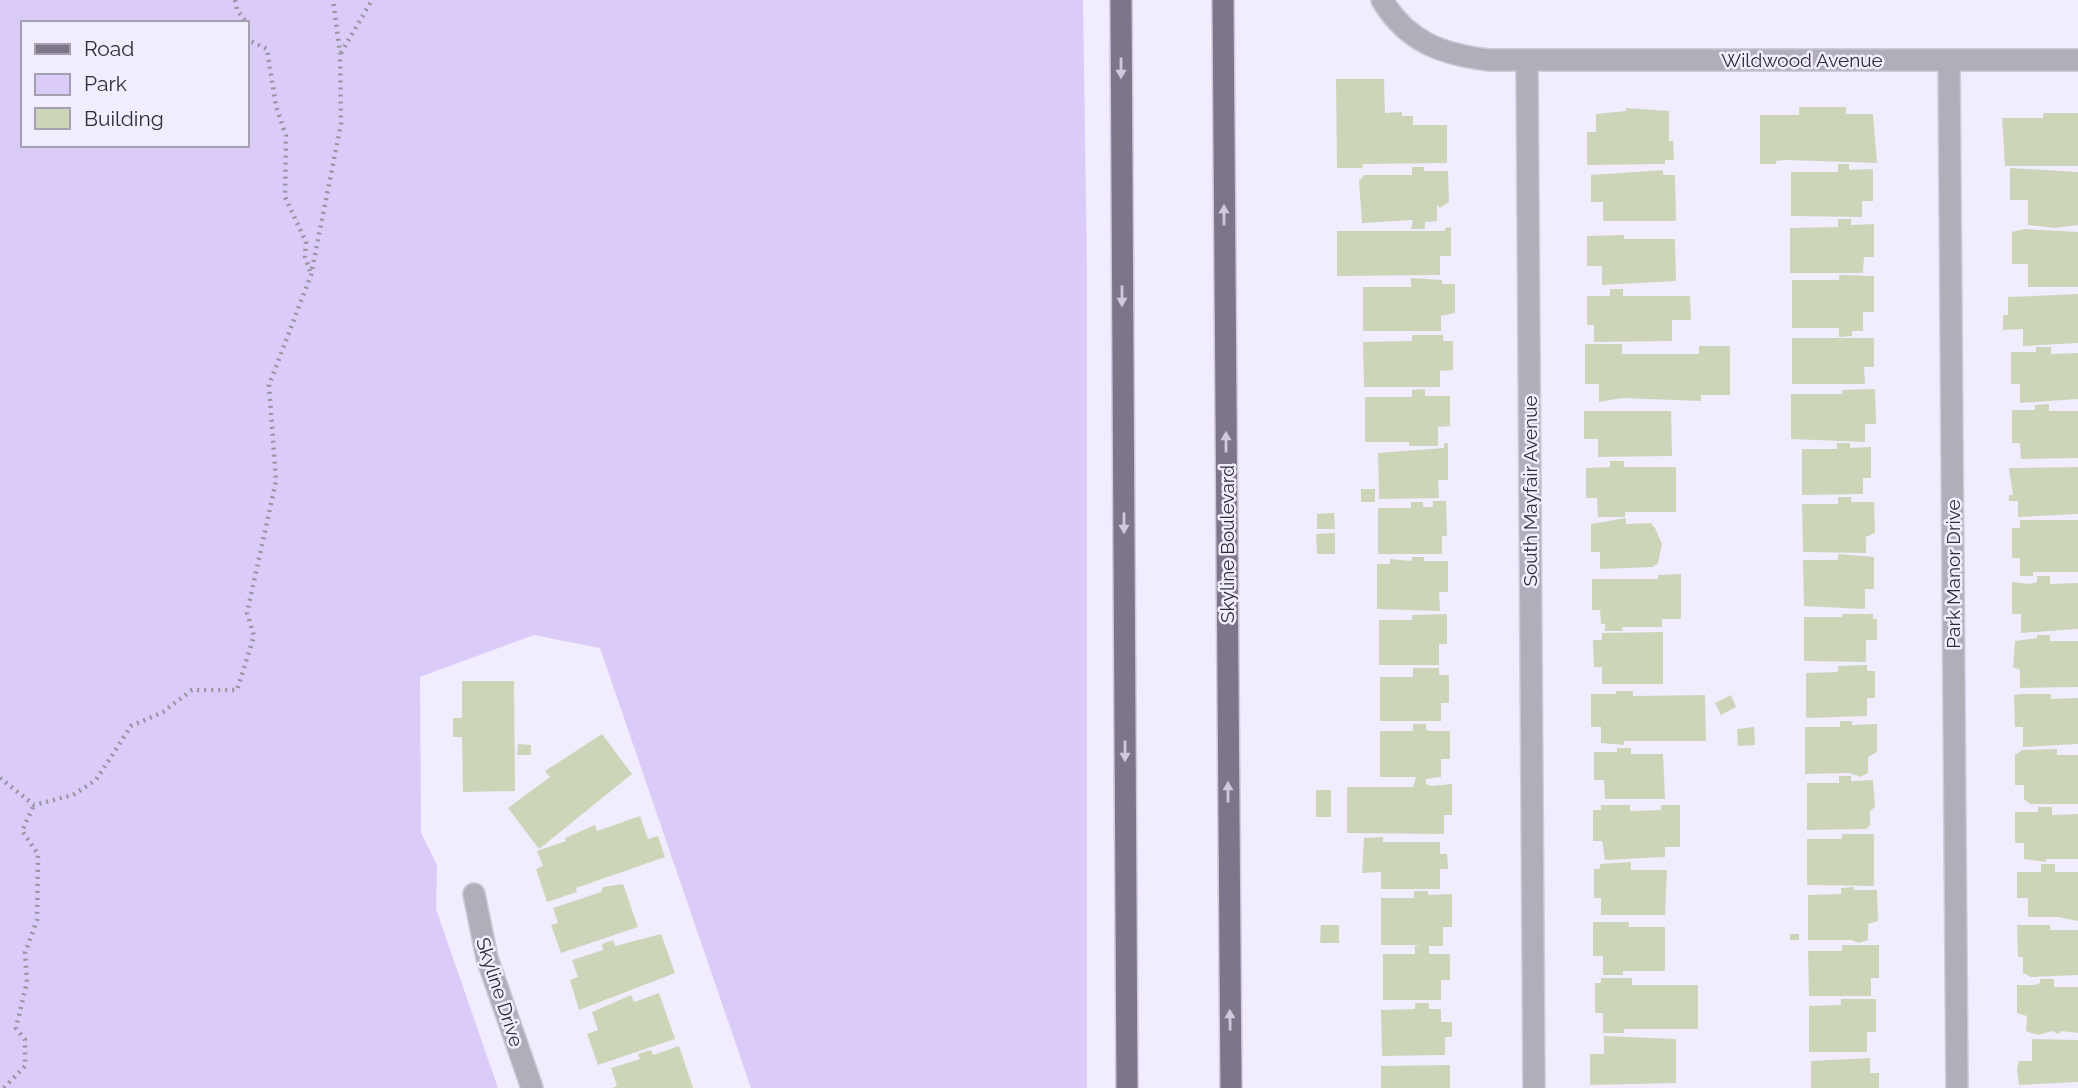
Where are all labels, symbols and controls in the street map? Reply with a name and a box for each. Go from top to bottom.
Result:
legend [21,21,248,147]
text: Road [84,36,134,61]
street label: Wildwood Avenue [1721,49,1883,71]
one-way arrow [1115,57,1127,79]
text: Park [84,71,127,96]
text: Building [84,106,164,131]
one-way arrow [1219,204,1230,226]
one-way arrow [1116,285,1128,307]
street label: South Mayfair Avenue [1519,395,1541,587]
one-way arrow [1220,431,1232,453]
street label: Skyline Boulevard [1216,465,1238,623]
street label: Park Manor Drive [1942,499,1964,649]
one-way arrow [1118,512,1130,534]
one-way arrow [1119,740,1131,762]
one-way arrow [1222,781,1234,803]
street label: Skyline Drive [472,935,528,1049]
one-way arrow [1224,1009,1236,1031]

